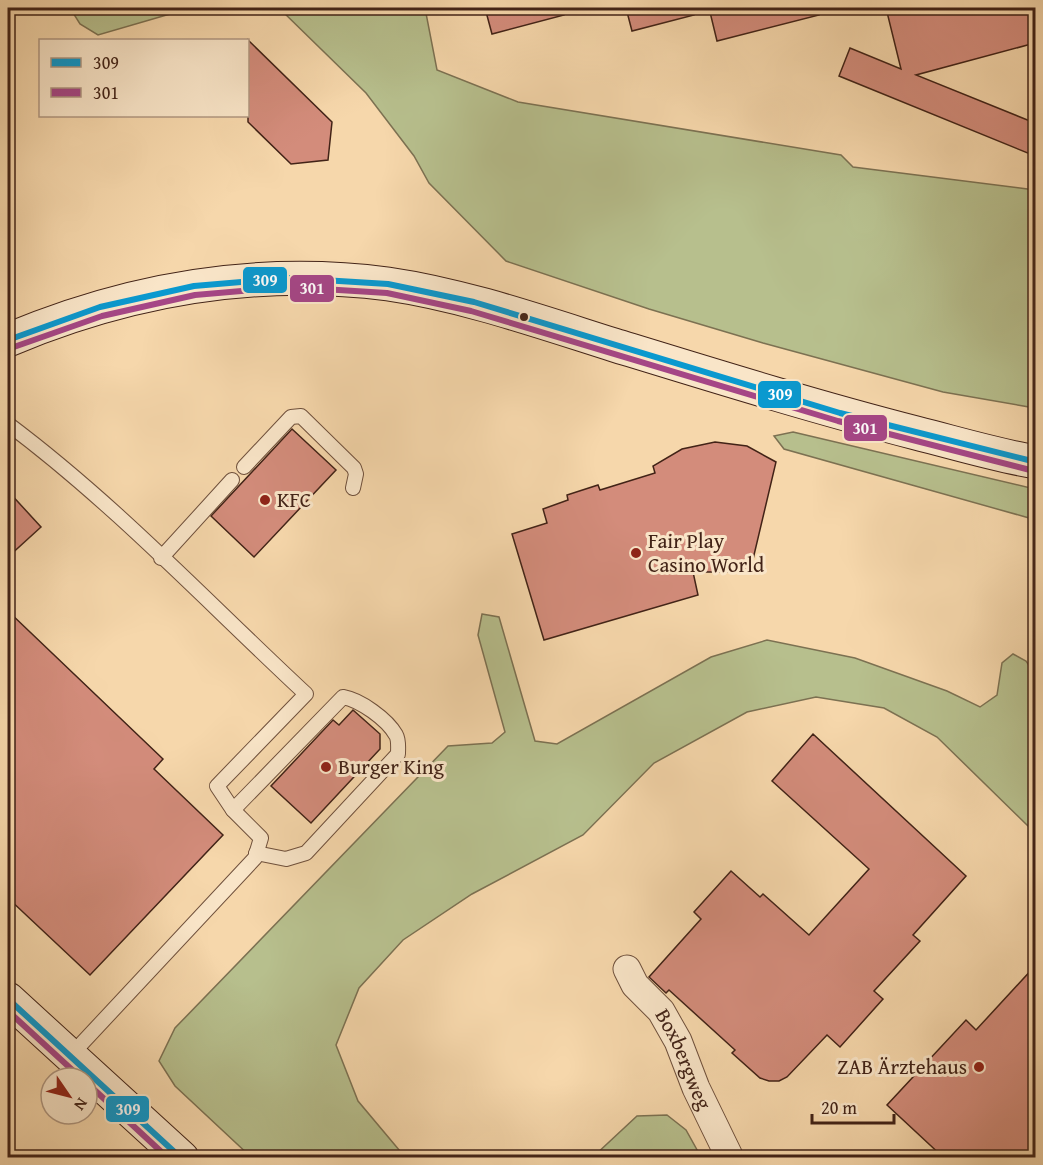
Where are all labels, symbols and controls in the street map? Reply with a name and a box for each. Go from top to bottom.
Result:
legend [39,39,249,117]
text: 309 [93,49,119,76]
text: 301 [93,79,119,106]
line badge: 309 [242,266,288,294]
text: 309 [253,268,277,292]
line badge: 301 [289,274,335,303]
text: 301 [300,276,324,300]
unlabelled marker [518,311,530,323]
line badge: 309 [757,380,802,409]
text: 309 [768,382,792,406]
line badge: 301 [843,414,888,442]
text: 301 [853,416,877,440]
place label: KFC [277,484,311,515]
marker: KFC [258,493,272,507]
place label: Fair Play Casino World [648,525,765,580]
marker: Fair Play Casino World [629,546,643,560]
place label: Burger King [338,751,445,782]
marker: Burger King [319,760,333,774]
street label: Boxbergweg [648,1003,720,1115]
place label: ZAB Ärztehaus [837,1051,967,1082]
marker: ZAB Ärztehaus [972,1060,986,1074]
north arrow [39,1066,99,1126]
scale bar [812,1087,894,1125]
text: N [68,1093,94,1116]
text: 20 m [821,1094,857,1121]
line badge: 309 [105,1095,150,1123]
text: 309 [116,1097,140,1121]

